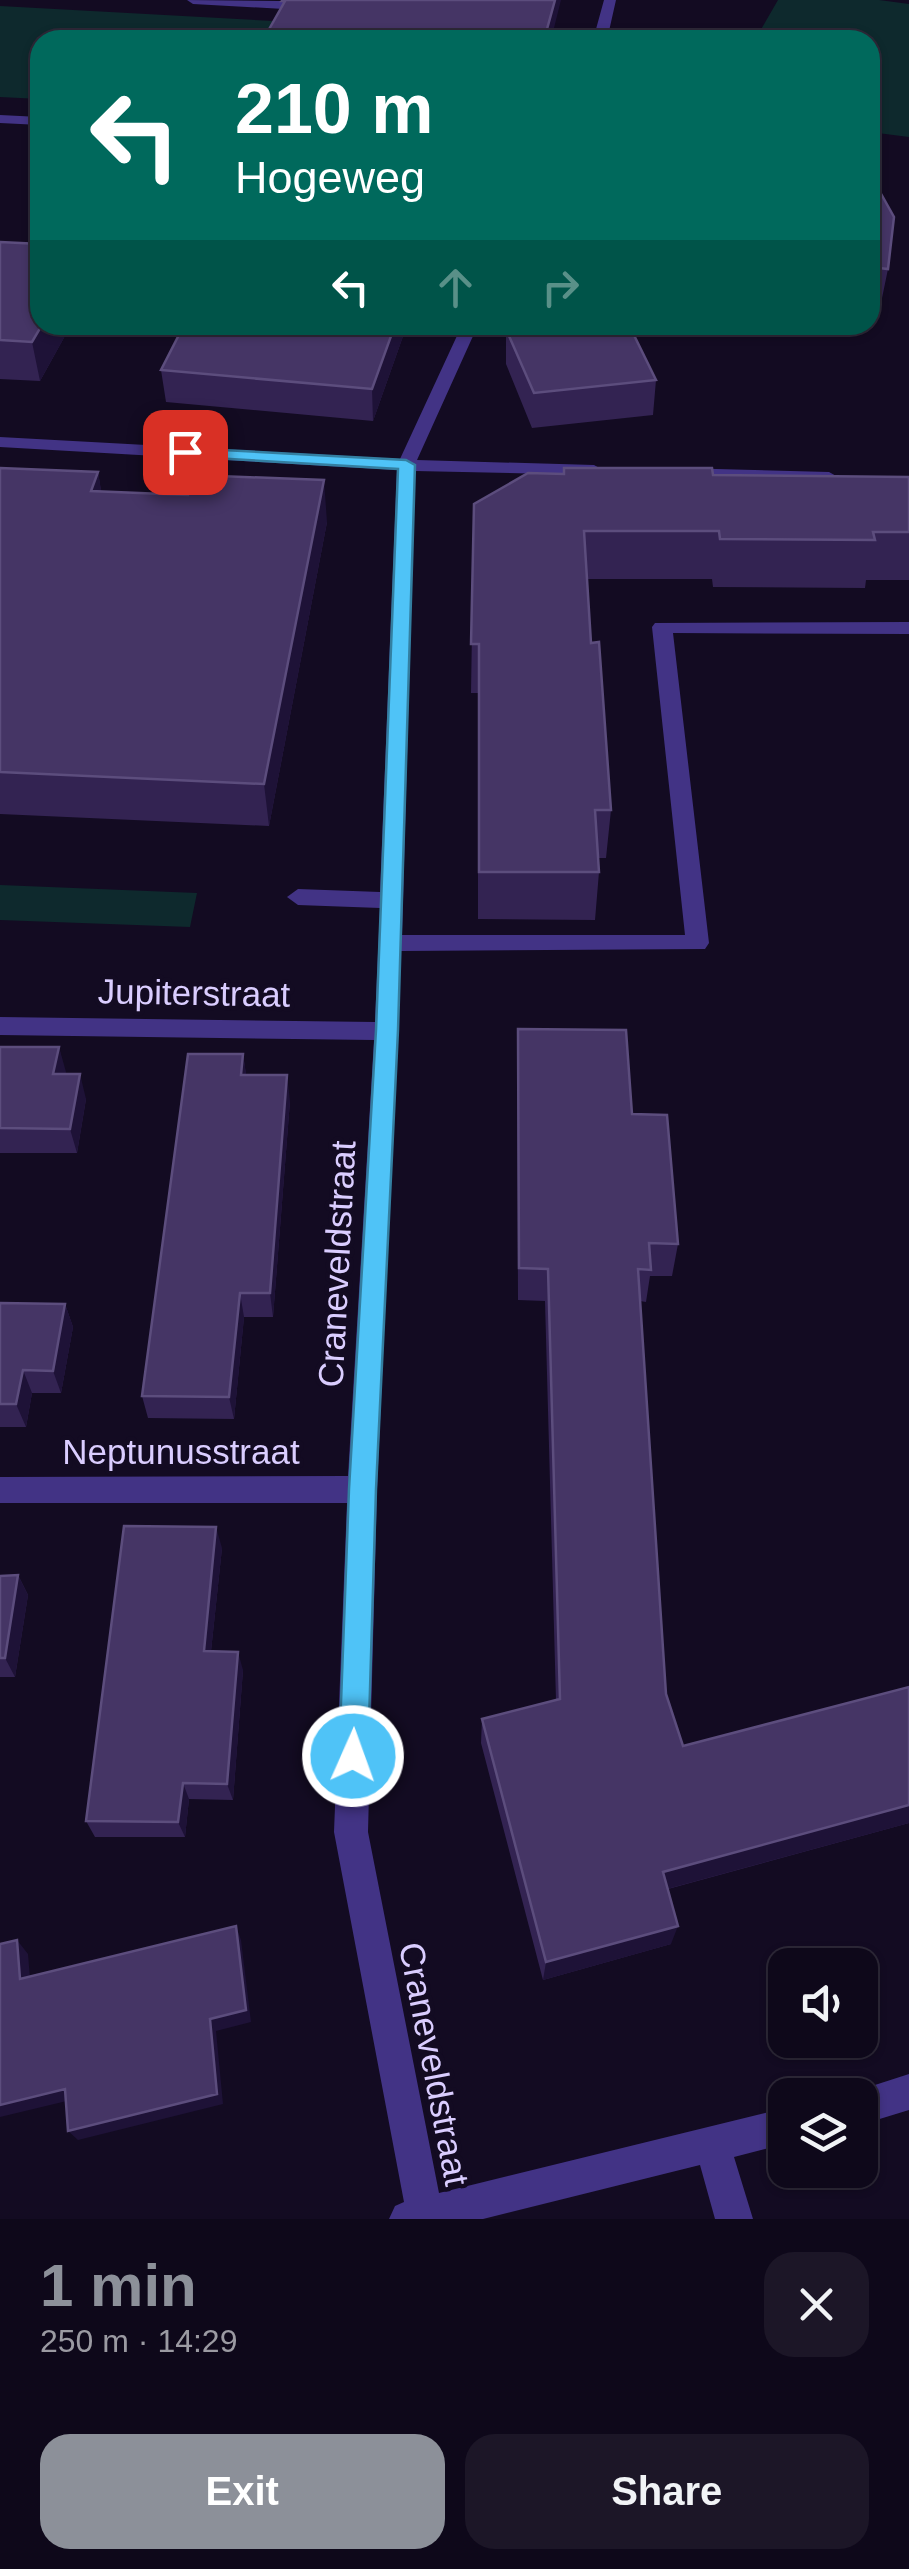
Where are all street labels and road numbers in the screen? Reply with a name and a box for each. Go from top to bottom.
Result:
street label: Jupiterstraat [97,971,291,1014]
street label: Craneveldstraat [311,1139,362,1388]
street label: Neptunusstraat [62,1432,300,1471]
street label: Craneveldstraat [392,1939,477,2189]

